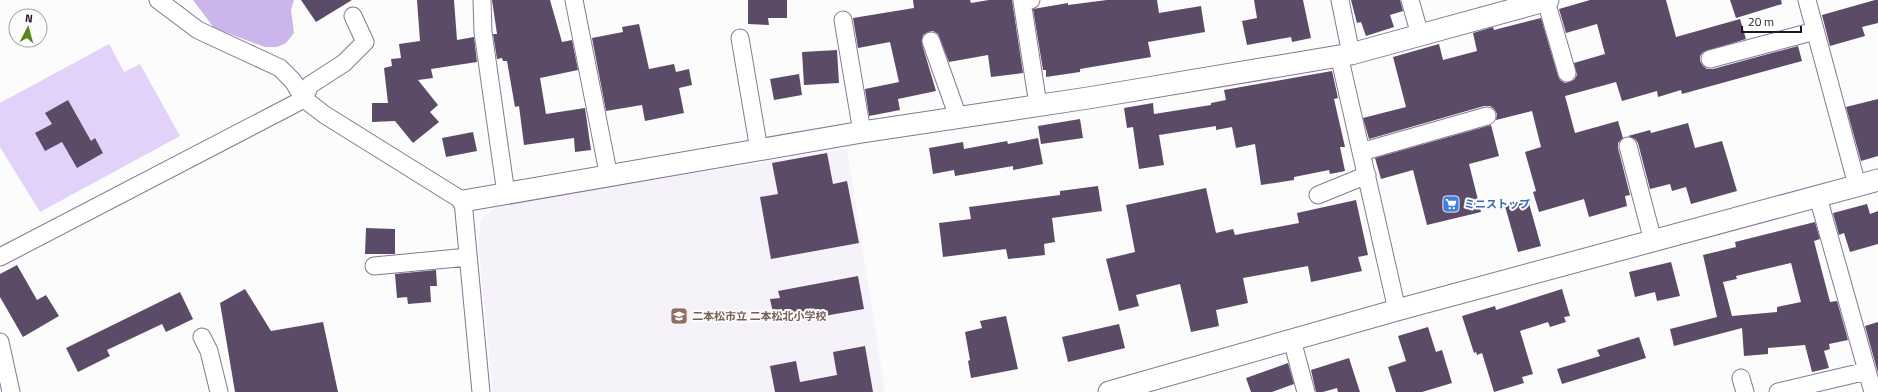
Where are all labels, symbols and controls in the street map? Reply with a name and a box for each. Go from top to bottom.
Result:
north arrow [8,8,48,48]
scale bar [1742,8,1801,34]
text: N [24,10,34,26]
text: 20 m [1748,12,1774,31]
supermarket icon: ミニストップ [1441,194,1461,214]
place label: ミニストップ [1464,196,1530,212]
school or university icon: 二本松市立 二本松北小学校 [669,306,689,326]
place label: 二本松市立 二本松北小学校 [692,308,826,324]

